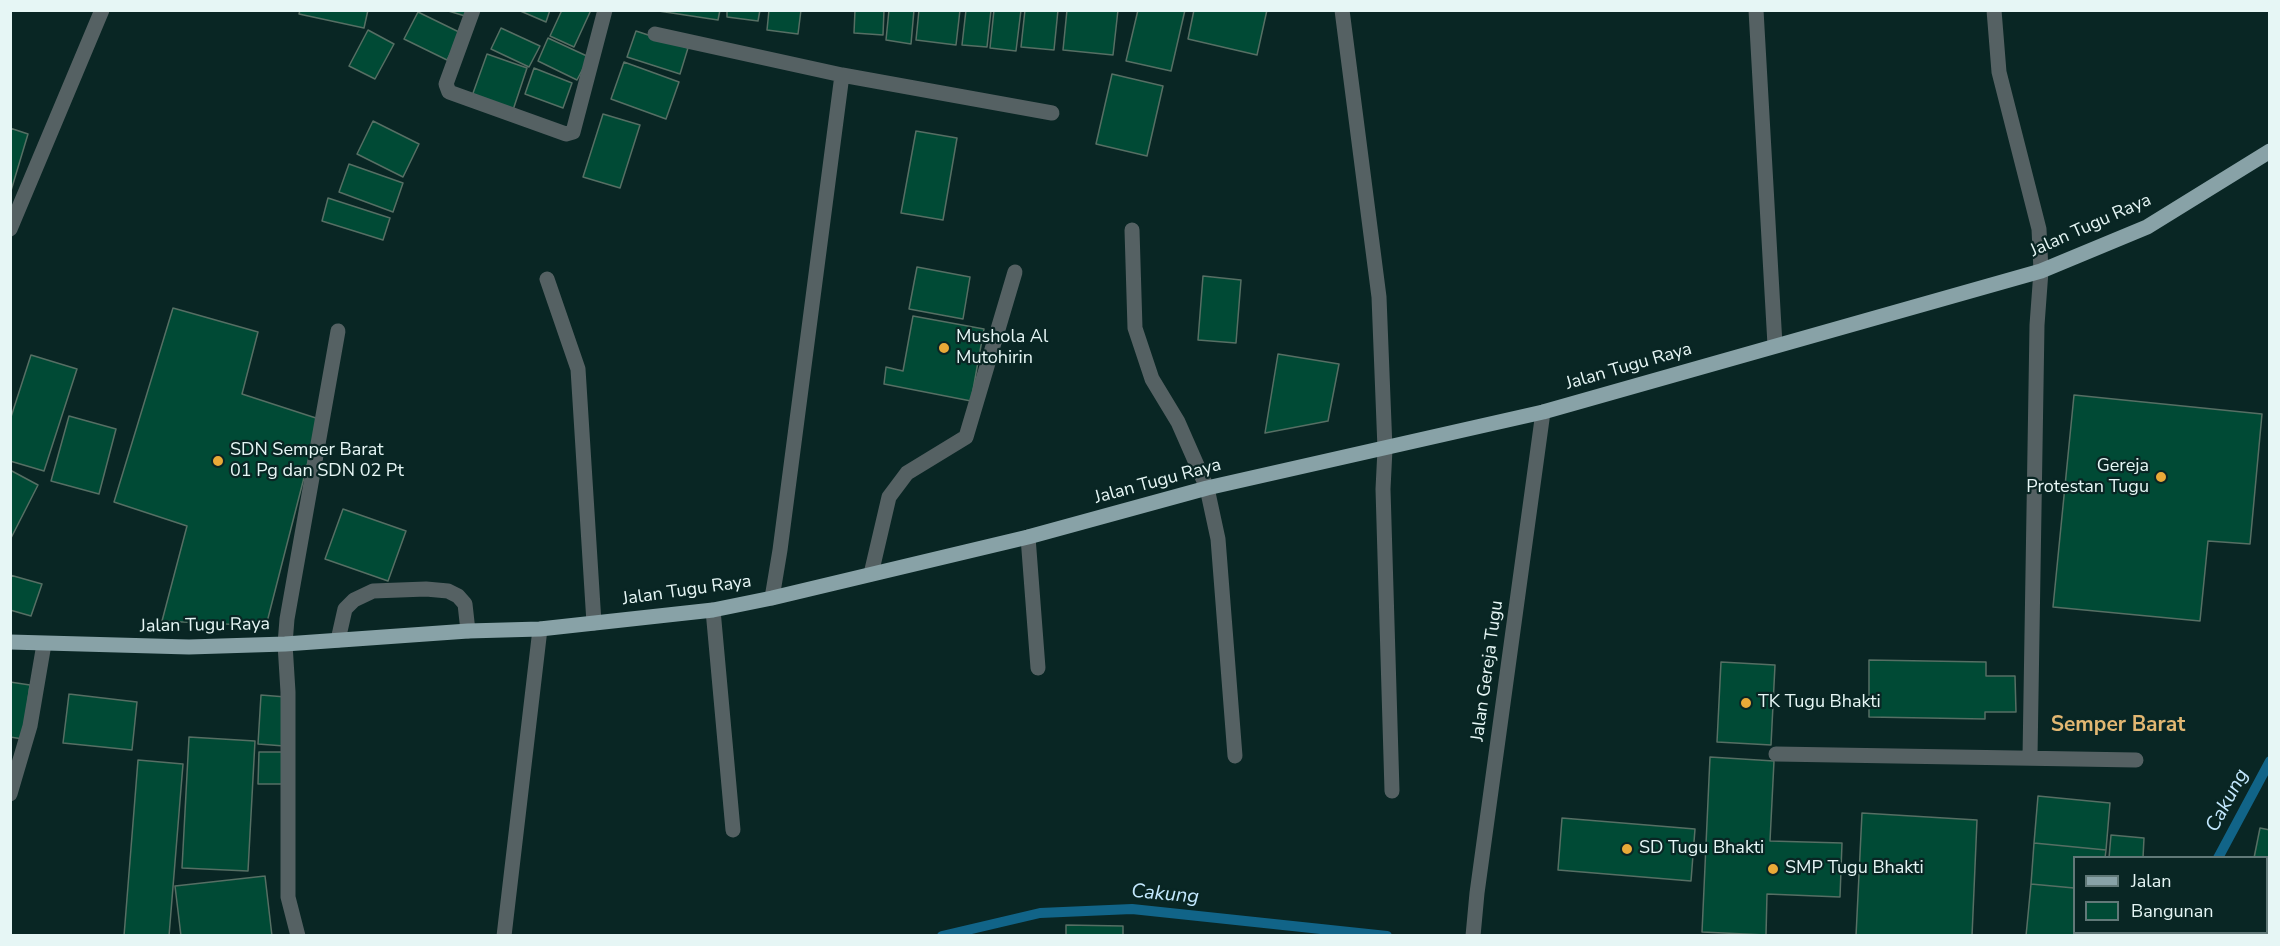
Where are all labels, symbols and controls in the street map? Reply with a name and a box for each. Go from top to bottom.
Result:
street label: Jalan Tugu Raya [2027,190,2155,262]
place label: Mushola Al Mutohirin [956,327,1048,370]
street label: Jalan Tugu Raya [1564,339,1694,395]
marker: Mushola Al Mutohirin [937,341,951,355]
place label: SDN Semper Barat 01 Pg dan SDN 02 Pt [230,440,404,482]
marker: SDN Semper Barat 01 Pg dan SDN 02 Pt [211,454,225,468]
street label: Jalan Tugu Raya [1092,455,1224,509]
place label: Gereja Protestan Tugu [2026,456,2149,498]
marker: Gereja Protestan Tugu [2154,470,2168,484]
street label: Jalan Tugu Raya [621,571,753,611]
street label: Jalan Gereja Tugu [1467,599,1509,743]
street label: Jalan Tugu Raya [140,614,270,638]
place label: TK Tugu Bhakti [1758,692,1881,714]
marker: TK Tugu Bhakti [1739,696,1753,710]
district label: Semper Barat [2051,713,2185,739]
water label: Cakung [2201,765,2255,837]
place label: SD Tugu Bhakti [1639,838,1764,860]
marker: SD Tugu Bhakti [1620,842,1634,856]
legend [2073,856,2268,934]
place label: SMP Tugu Bhakti [1785,858,1924,880]
marker: SMP Tugu Bhakti [1766,862,1780,876]
text: Jalan [2131,869,2171,893]
water label: Cakung [1130,880,1200,910]
text: Bangunan [2131,899,2214,923]

